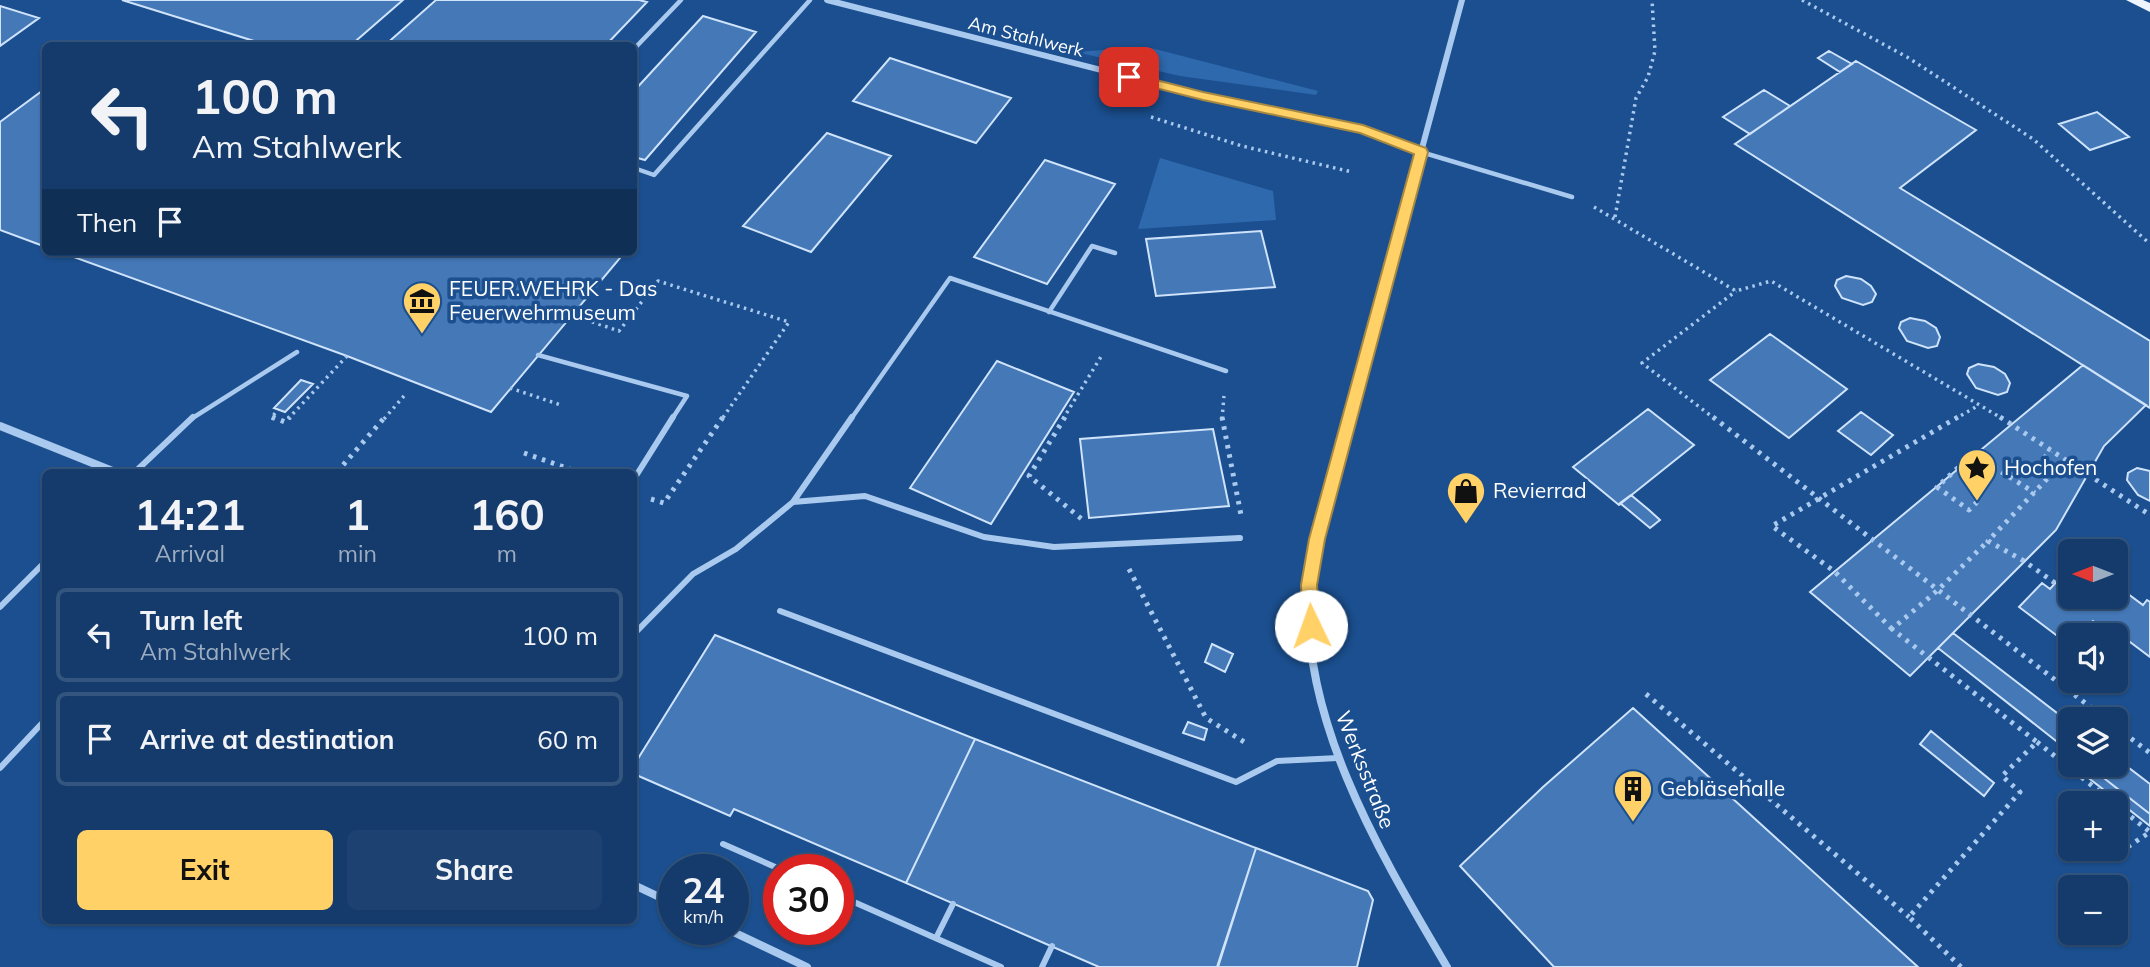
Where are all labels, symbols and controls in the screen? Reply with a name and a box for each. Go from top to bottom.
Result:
street label: Am Stahlwerk [966,11,1087,62]
pin [1099,47,1159,107]
icon: arrive [1110,58,1148,96]
text: 100 m [192,65,338,126]
icon: left [77,70,168,161]
text: Am Stahlwerk [192,126,402,166]
icon: arrive [151,203,189,241]
text: Then [77,206,137,239]
place label: FEUER.WEHRK - Das Feuerwehrmuseum [449,275,657,325]
museum icon: FEUER.WEHRK - Das Feuerwehrmuseum [401,280,443,335]
place icon: Hochofen [1956,447,1998,502]
place label: Hochofen [2004,454,2097,480]
shop icon: Revierrad [1445,470,1487,525]
place label: Revierrad [1493,477,1587,503]
text: 14:21 [134,488,245,541]
text: 1 [345,488,370,541]
text: 160 [469,488,545,541]
text: Arrival [155,539,225,568]
text: min [338,539,377,568]
text: m [497,539,517,568]
north arrow [2058,539,2128,609]
map controls [2058,539,2128,945]
position arrow [1274,589,1348,663]
text: Turn left [140,604,242,637]
icon: left [81,616,119,654]
text: 100 m [522,619,598,652]
button: sound [2058,623,2128,693]
text: Am Stahlwerk [140,637,291,666]
street label: Werksstraße [1331,707,1401,832]
button: layers [2058,707,2128,777]
icon: arrive [81,720,119,758]
text: Arrive at destination [140,723,395,756]
text: 60 m [537,723,598,756]
building icon: Gebläsehalle [1612,768,1654,823]
place label: Gebläsehalle [1660,775,1785,801]
button: + [2058,791,2128,861]
button: Exit [77,830,333,910]
button: Share [347,830,602,910]
speed limit sign: 30 [763,854,854,945]
text: 24 [682,868,725,912]
button: − [2058,875,2128,945]
text: km/h [683,905,724,928]

